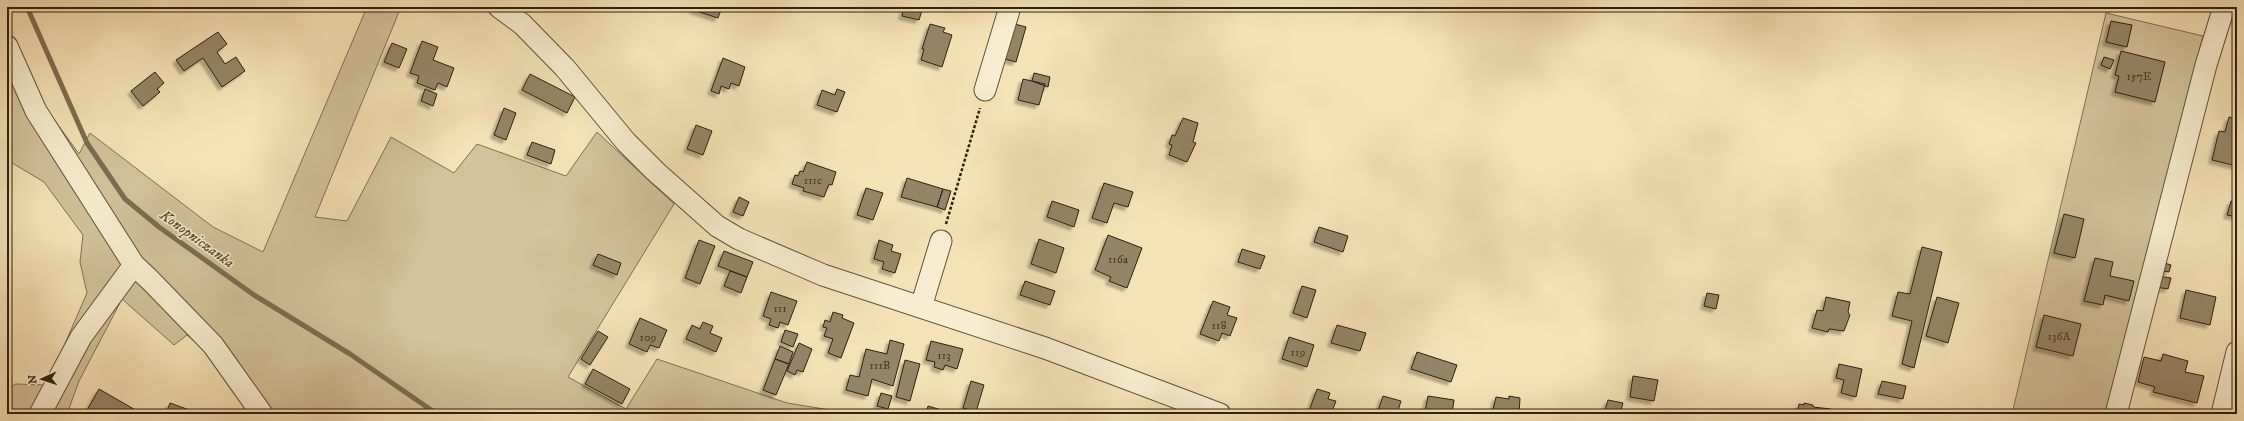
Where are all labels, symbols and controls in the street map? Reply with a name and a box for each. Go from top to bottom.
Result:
house number: 157E [2126,69,2152,84]
house number: 111c [804,173,822,188]
water label: Konopniczanka [155,205,238,272]
house number: 116a [1108,252,1129,267]
house number: 111 [773,301,787,316]
house number: 118 [1212,318,1226,333]
house number: 136A [2048,329,2071,344]
house number: 109 [640,330,656,345]
house number: 119 [1291,345,1305,360]
house number: 113 [937,348,951,363]
house number: 111B [870,358,890,373]
north arrow [22,359,62,399]
text: N [26,375,40,384]

